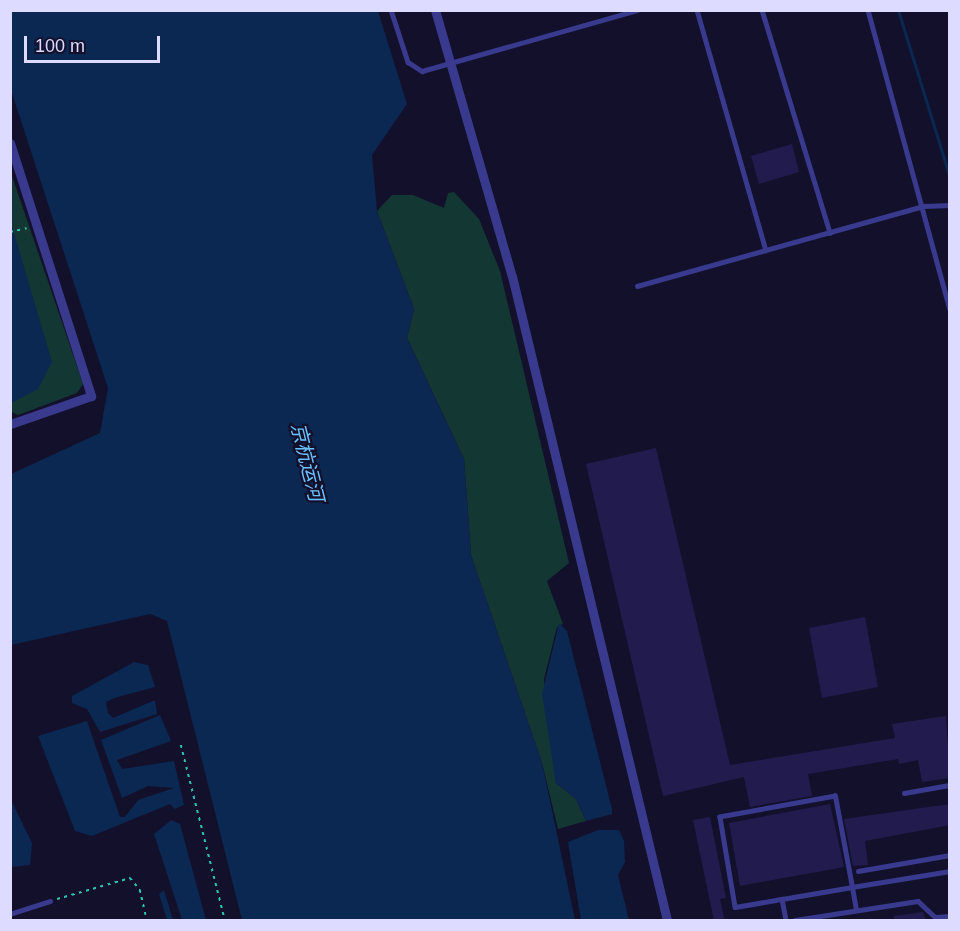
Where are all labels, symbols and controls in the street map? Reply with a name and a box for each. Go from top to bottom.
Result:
scale bar [27,24,164,62]
text: 100 m [35,36,85,56]
water label: 京杭运河 [286,420,328,504]

